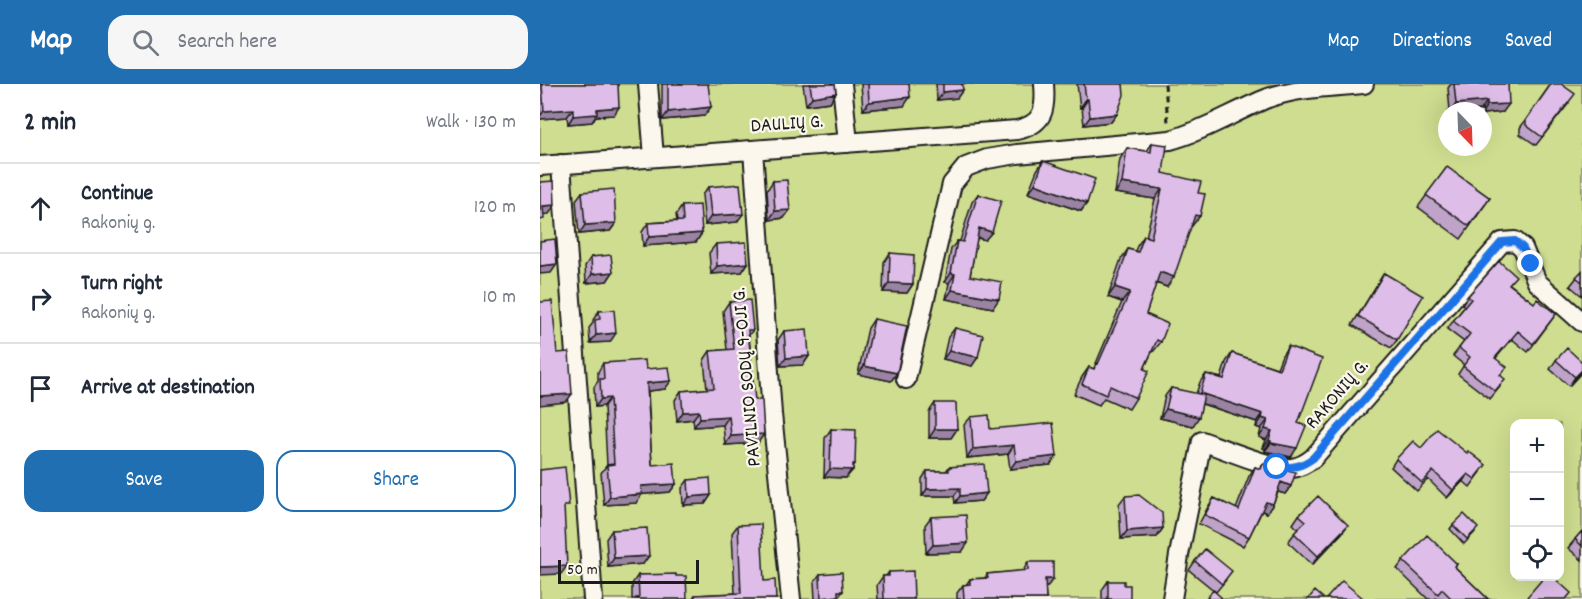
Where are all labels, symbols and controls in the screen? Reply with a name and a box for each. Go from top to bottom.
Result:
search box [108,15,528,69]
text: Map [30,22,72,62]
icon: search [129,26,162,59]
text: Search here [177,27,277,58]
text: Map [1328,27,1359,57]
text: Directions [1392,27,1472,57]
text: Saved [1505,27,1552,57]
north arrow [1438,102,1492,156]
text: 2 min [24,105,76,142]
street label: DAULIŲ G. [750,108,824,142]
text: Walk · 130 m [426,109,516,137]
text: Continue [81,179,153,210]
icon: ahead [24,192,57,225]
text: 120 m [474,194,516,222]
text: Rakonių g. [81,210,155,238]
route end [1517,250,1543,276]
text: Turn right [81,269,163,300]
icon: right [24,282,57,315]
text: 10 m [482,284,516,312]
street label: PAVILNIO SODŲ 9-OJI G. [726,286,770,468]
text: Rakonių g. [81,300,155,328]
street label: RAKONIŲ G. [1300,354,1376,436]
icon: arrive [24,372,57,405]
text: Arrive at destination [81,373,255,404]
map controls [1510,419,1564,581]
button: + [1510,419,1564,473]
button: Save [24,450,264,512]
button: Share [276,450,516,512]
route start [1263,453,1289,479]
button: − [1510,473,1564,527]
button: locate [1510,527,1564,581]
scale bar [558,557,699,584]
text: 50 m [567,559,598,582]

